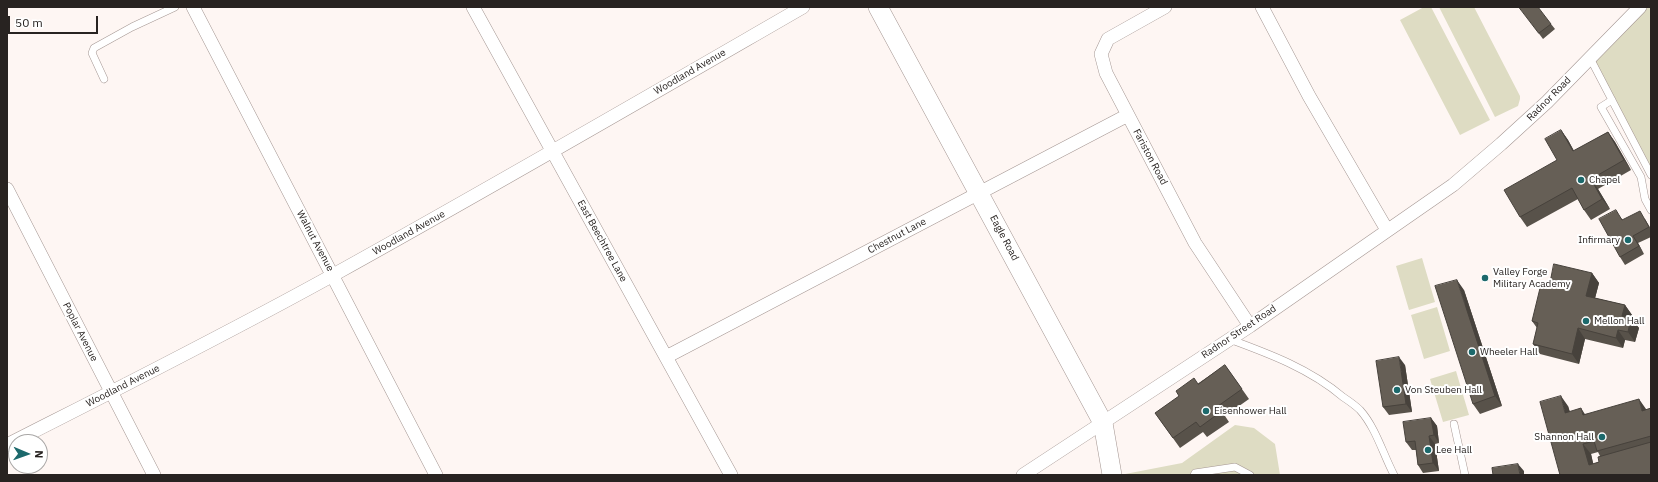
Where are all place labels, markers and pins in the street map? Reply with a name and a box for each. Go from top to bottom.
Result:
place label: Chapel [1589,174,1620,186]
marker: Chapel [1576,175,1586,185]
place label: Infirmary [1578,234,1620,246]
marker: Infirmary [1623,235,1633,245]
place label: Valley Forge Military Academy [1493,266,1571,290]
marker: Valley Forge Military Academy [1480,273,1490,283]
place label: Mellon Hall [1594,315,1644,327]
marker: Mellon Hall [1581,316,1591,326]
place label: Wheeler Hall [1480,346,1538,358]
marker: Wheeler Hall [1467,347,1477,357]
place label: Von Steuben Hall [1405,384,1482,396]
marker: Von Steuben Hall [1392,385,1402,395]
place label: Eisenhower Hall [1214,405,1287,417]
marker: Eisenhower Hall [1201,406,1211,416]
place label: Shannon Hall [1534,431,1594,443]
marker: Shannon Hall [1597,432,1607,442]
place label: Lee Hall [1436,444,1472,456]
marker: Lee Hall [1423,445,1433,455]

